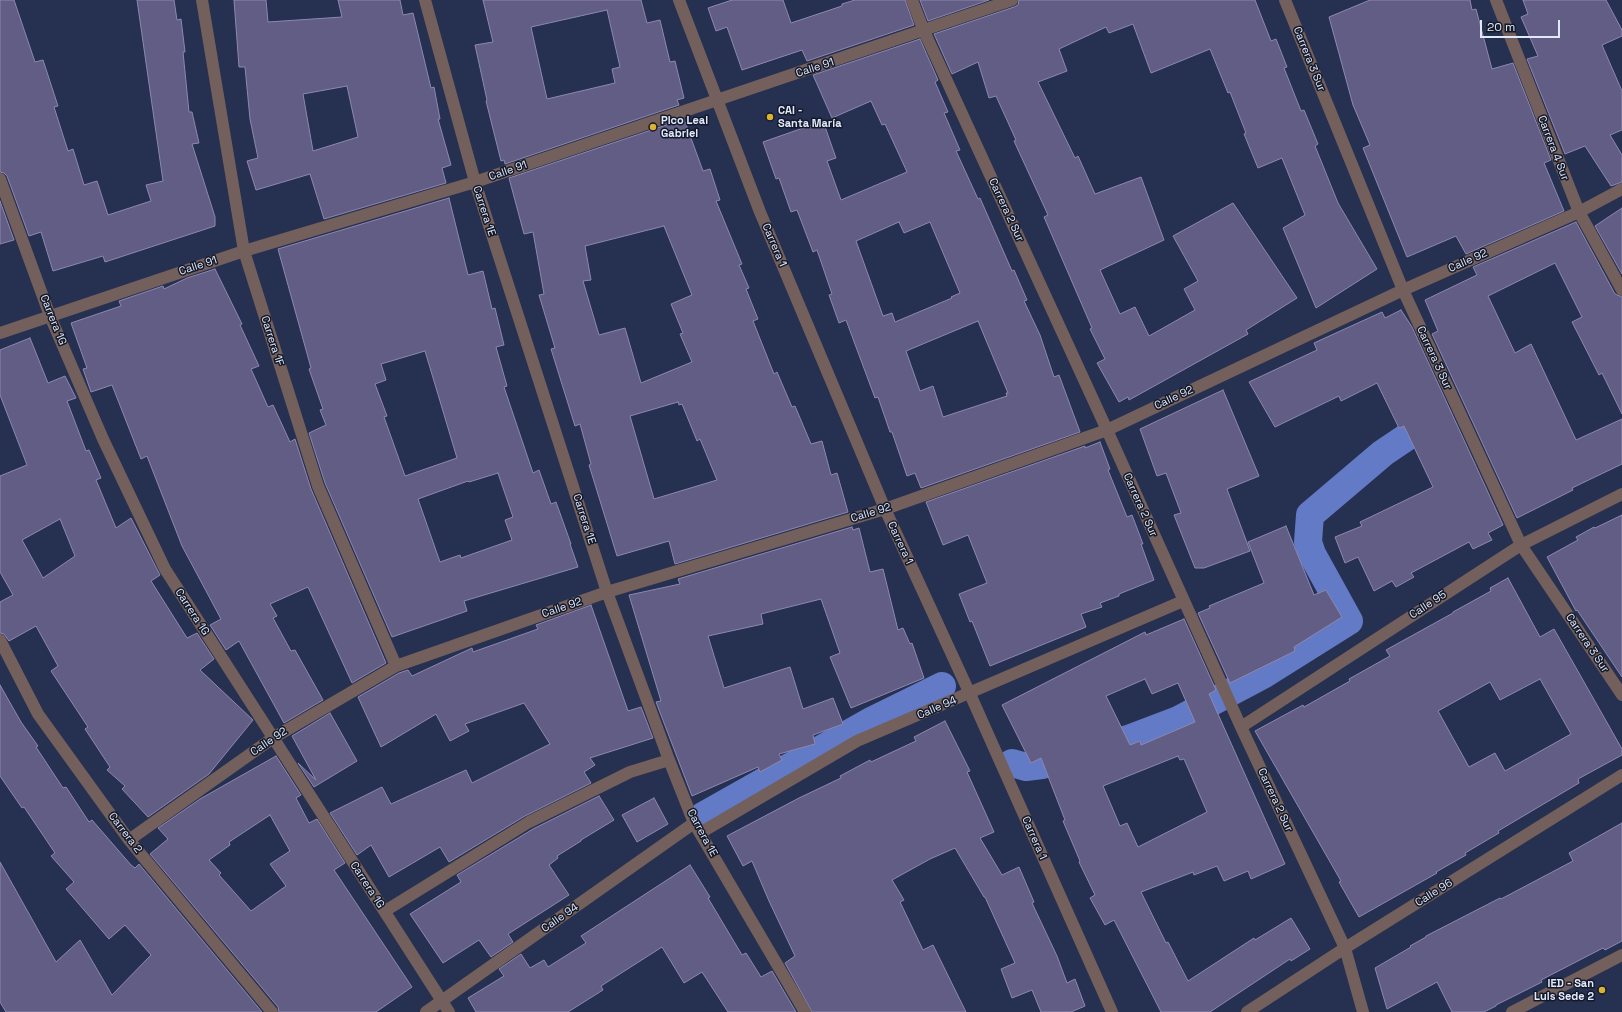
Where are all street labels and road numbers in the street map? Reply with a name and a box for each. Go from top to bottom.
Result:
street label: Carrera 3 Sur [1290,25,1328,93]
street label: Calle 91 [794,56,836,80]
street label: Carrera 4 Sur [1535,114,1571,182]
street label: Calle 91 [487,158,529,184]
street label: Carrera 2 Sur [986,176,1026,244]
street label: Carrera 1E [470,184,498,238]
street label: Carrera 1 [759,221,789,269]
street label: Calle 92 [1446,247,1490,275]
street label: Calle 91 [177,254,219,278]
street label: Carrera 1G [37,293,69,347]
street label: Carrera 1F [258,314,286,368]
street label: Carrera 3 Sur [1414,324,1454,392]
street label: Calle 92 [1152,383,1196,413]
street label: Carrera 2 Sur [1120,471,1160,539]
street label: Carrera 1E [570,492,598,546]
street label: Calle 92 [849,501,893,525]
street label: Carrera 1 [884,519,916,567]
street label: Carrera 1G [172,586,212,638]
street label: Calle 95 [1407,588,1449,622]
street label: Calle 92 [540,595,584,621]
street label: Carrera 3 Sur [1562,611,1612,675]
street label: Calle 94 [915,694,959,722]
street label: Calle 92 [248,725,290,759]
street label: Carrera 2 Sur [1255,766,1295,834]
street label: Carrera 1E [684,807,720,859]
street label: Carrera 2 [105,810,145,856]
street label: Carrera 1 [1019,814,1049,862]
street label: Carrera 1G [347,859,387,911]
street label: Calle 96 [1413,876,1455,910]
street label: Calle 94 [539,901,581,935]

